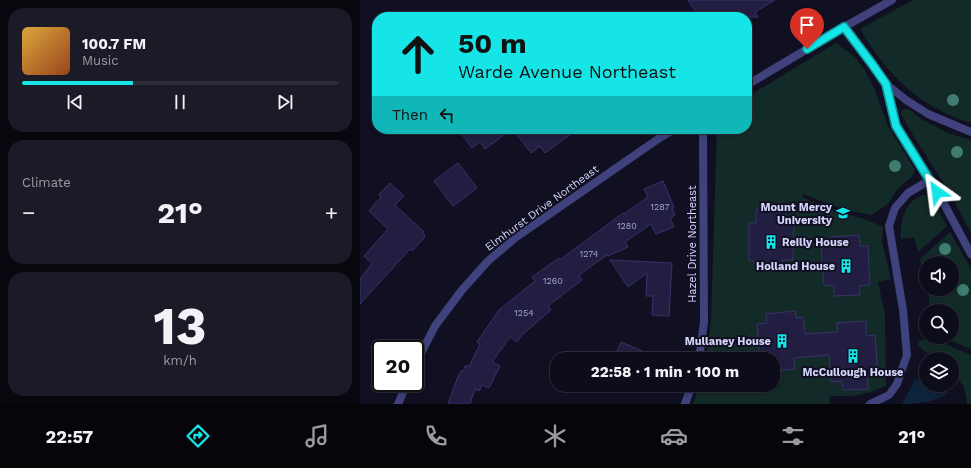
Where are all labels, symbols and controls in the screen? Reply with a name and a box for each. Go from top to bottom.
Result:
pin [790,8,824,49]
icon: arrive [796,14,818,36]
text: 50 m [458,27,527,60]
icon: ahead [392,28,444,80]
text: 100.7 FM [82,35,146,53]
text: Music [82,53,119,68]
text: Warde Avenue Northeast [458,61,676,82]
icon: previous [64,91,86,113]
icon: pause [169,91,191,113]
icon: next [274,91,296,113]
icon: left [436,104,458,126]
text: Then [392,106,428,124]
street label: Elmhurst Drive Northeast [483,162,602,254]
position arrow [916,171,958,213]
text: Climate [22,175,71,190]
street label: Hazel Drive Northeast [686,185,699,303]
text: 21° [157,195,203,230]
text: − [22,200,35,225]
text: + [325,200,338,225]
place label: Mount Mercy University [761,201,833,227]
house number: 1287 [651,202,670,212]
school or university icon: Mount Mercy University [835,205,851,221]
house number: 1280 [617,221,637,231]
building icon: Reilly House [763,234,779,250]
place label: Reilly House [782,236,849,249]
house number: 1274 [580,249,599,259]
map controls [919,256,959,392]
button: sound [919,256,959,296]
building icon: Holland House [838,258,854,274]
place label: Holland House [756,260,835,273]
house number: 1260 [543,276,563,286]
text: 13 [153,296,207,357]
button: search [919,304,959,344]
house number: 1254 [514,308,534,318]
building icon: Mullaney House [774,333,790,349]
place label: Mullaney House [685,335,771,348]
speed limit sign: 20 [372,340,424,392]
building icon: McCullough House [845,348,861,364]
button: layers [919,352,959,392]
text: km/h [163,353,197,368]
text: 22:58 · 1 min · 100 m [591,363,739,381]
place label: McCullough House [803,366,903,379]
icon: directions [184,422,212,450]
icon: music [303,422,331,450]
icon: phone [422,422,450,450]
icon: climate [541,422,569,450]
icon: car [660,422,688,450]
icon: filters [779,422,807,450]
text: 22:57 [45,426,93,447]
text: 21° [898,426,925,447]

